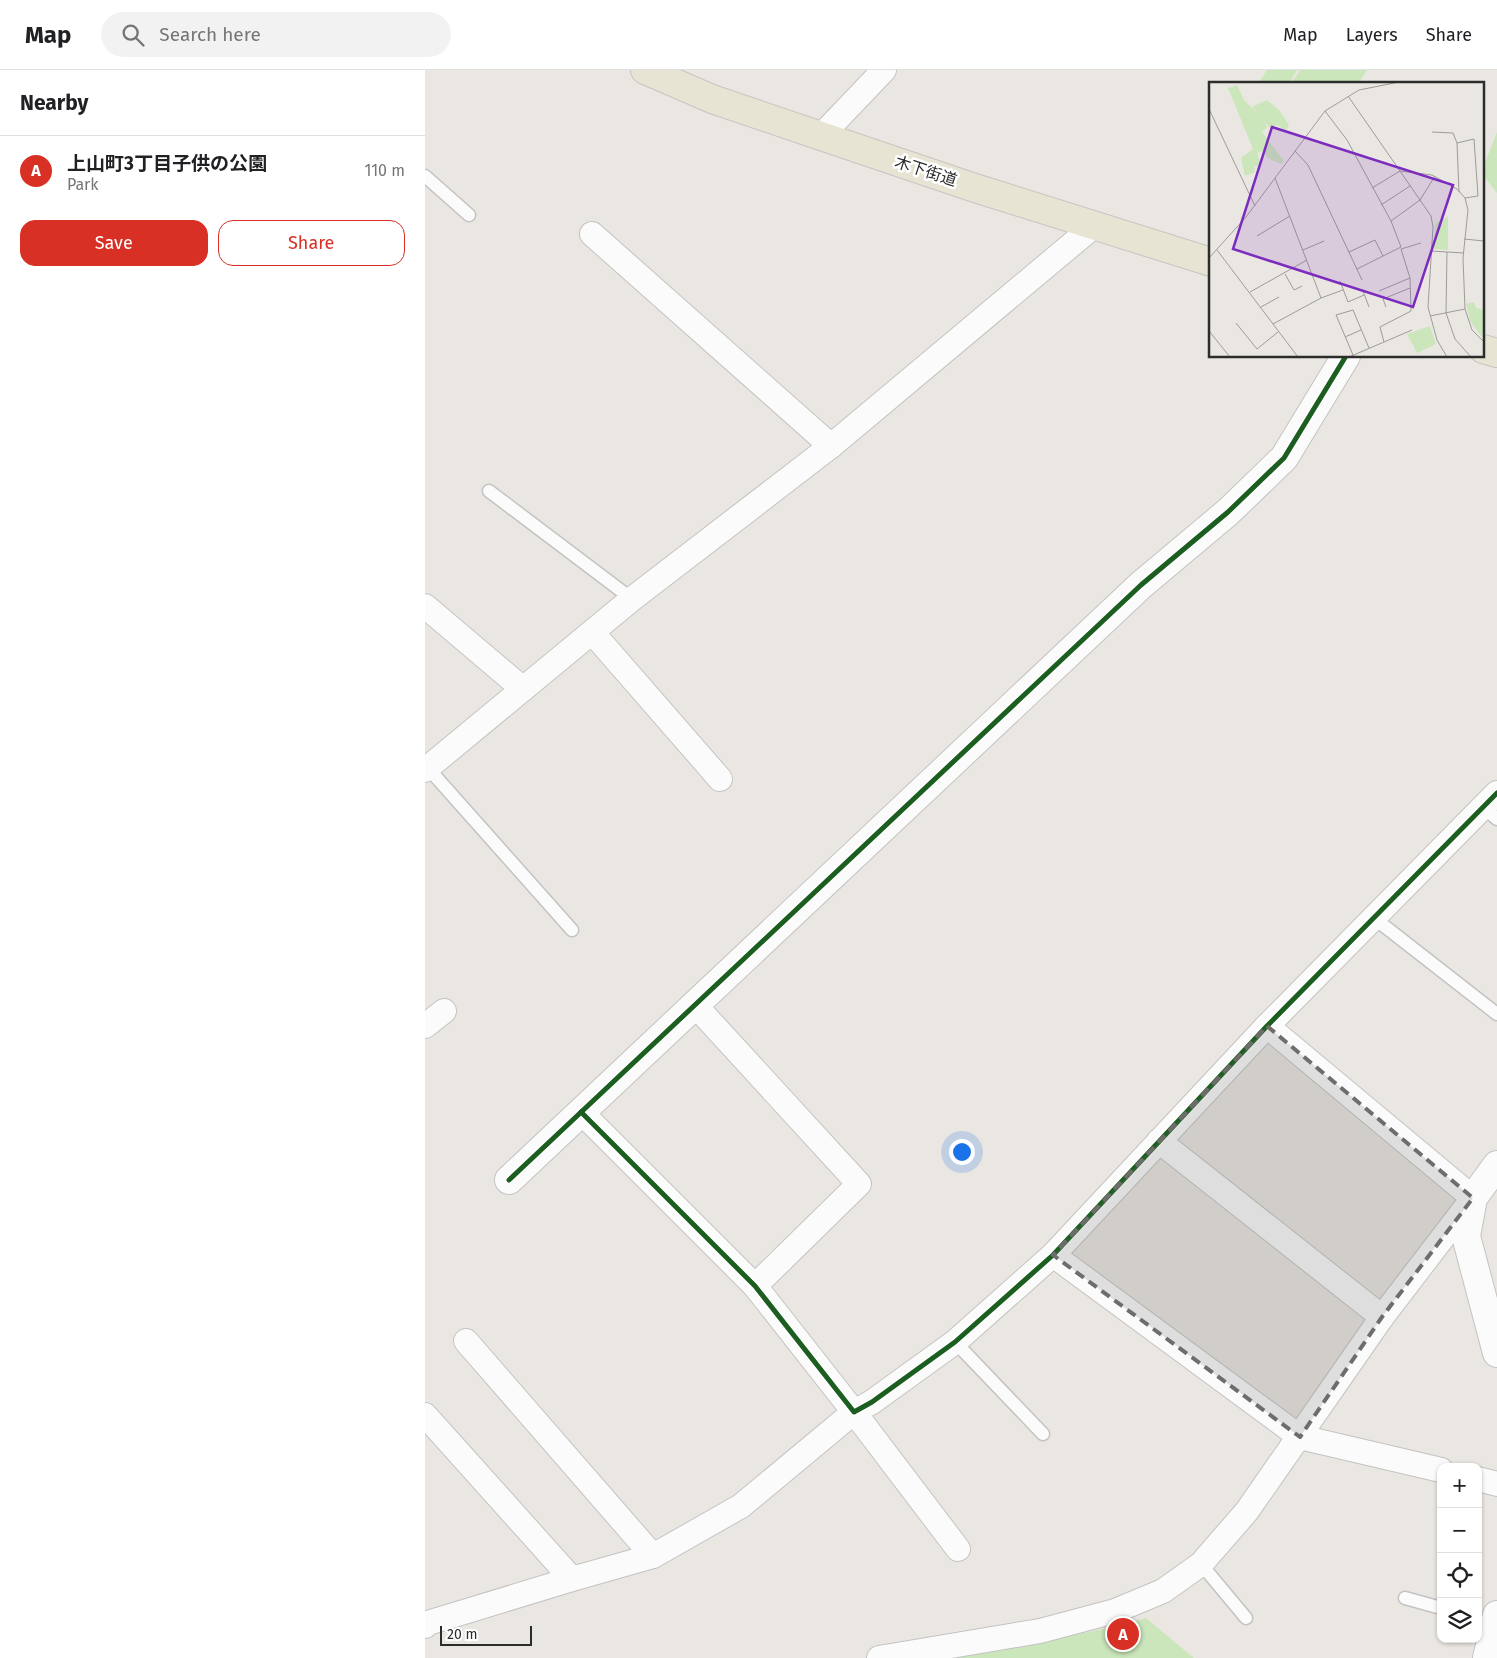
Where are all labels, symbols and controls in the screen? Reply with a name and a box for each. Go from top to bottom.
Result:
search box [101,12,451,57]
text: Map [25,21,71,49]
icon: search [119,21,147,49]
text: Search here [159,23,261,46]
text: Map [1283,24,1318,46]
text: Layers [1346,24,1398,46]
text: Share [1426,24,1472,46]
inset map [1209,82,1485,358]
text: Nearby [20,90,88,116]
text: 上山町3丁目子供の公園 [67,152,267,175]
street label: 木下街道 [893,152,959,190]
text: A [31,161,41,180]
text: 110 m [364,161,405,180]
text: Park [67,175,99,194]
button: Save [20,220,208,266]
button: Share [218,220,405,266]
your location [949,1139,975,1165]
map controls [1437,1463,1482,1643]
button: + [1437,1463,1482,1508]
button: − [1437,1508,1482,1553]
button: locate [1437,1553,1482,1598]
button: layers [1437,1598,1482,1643]
pin: A [1107,1615,1139,1653]
scale bar [440,1623,533,1646]
text: 20 m [447,1626,477,1643]

